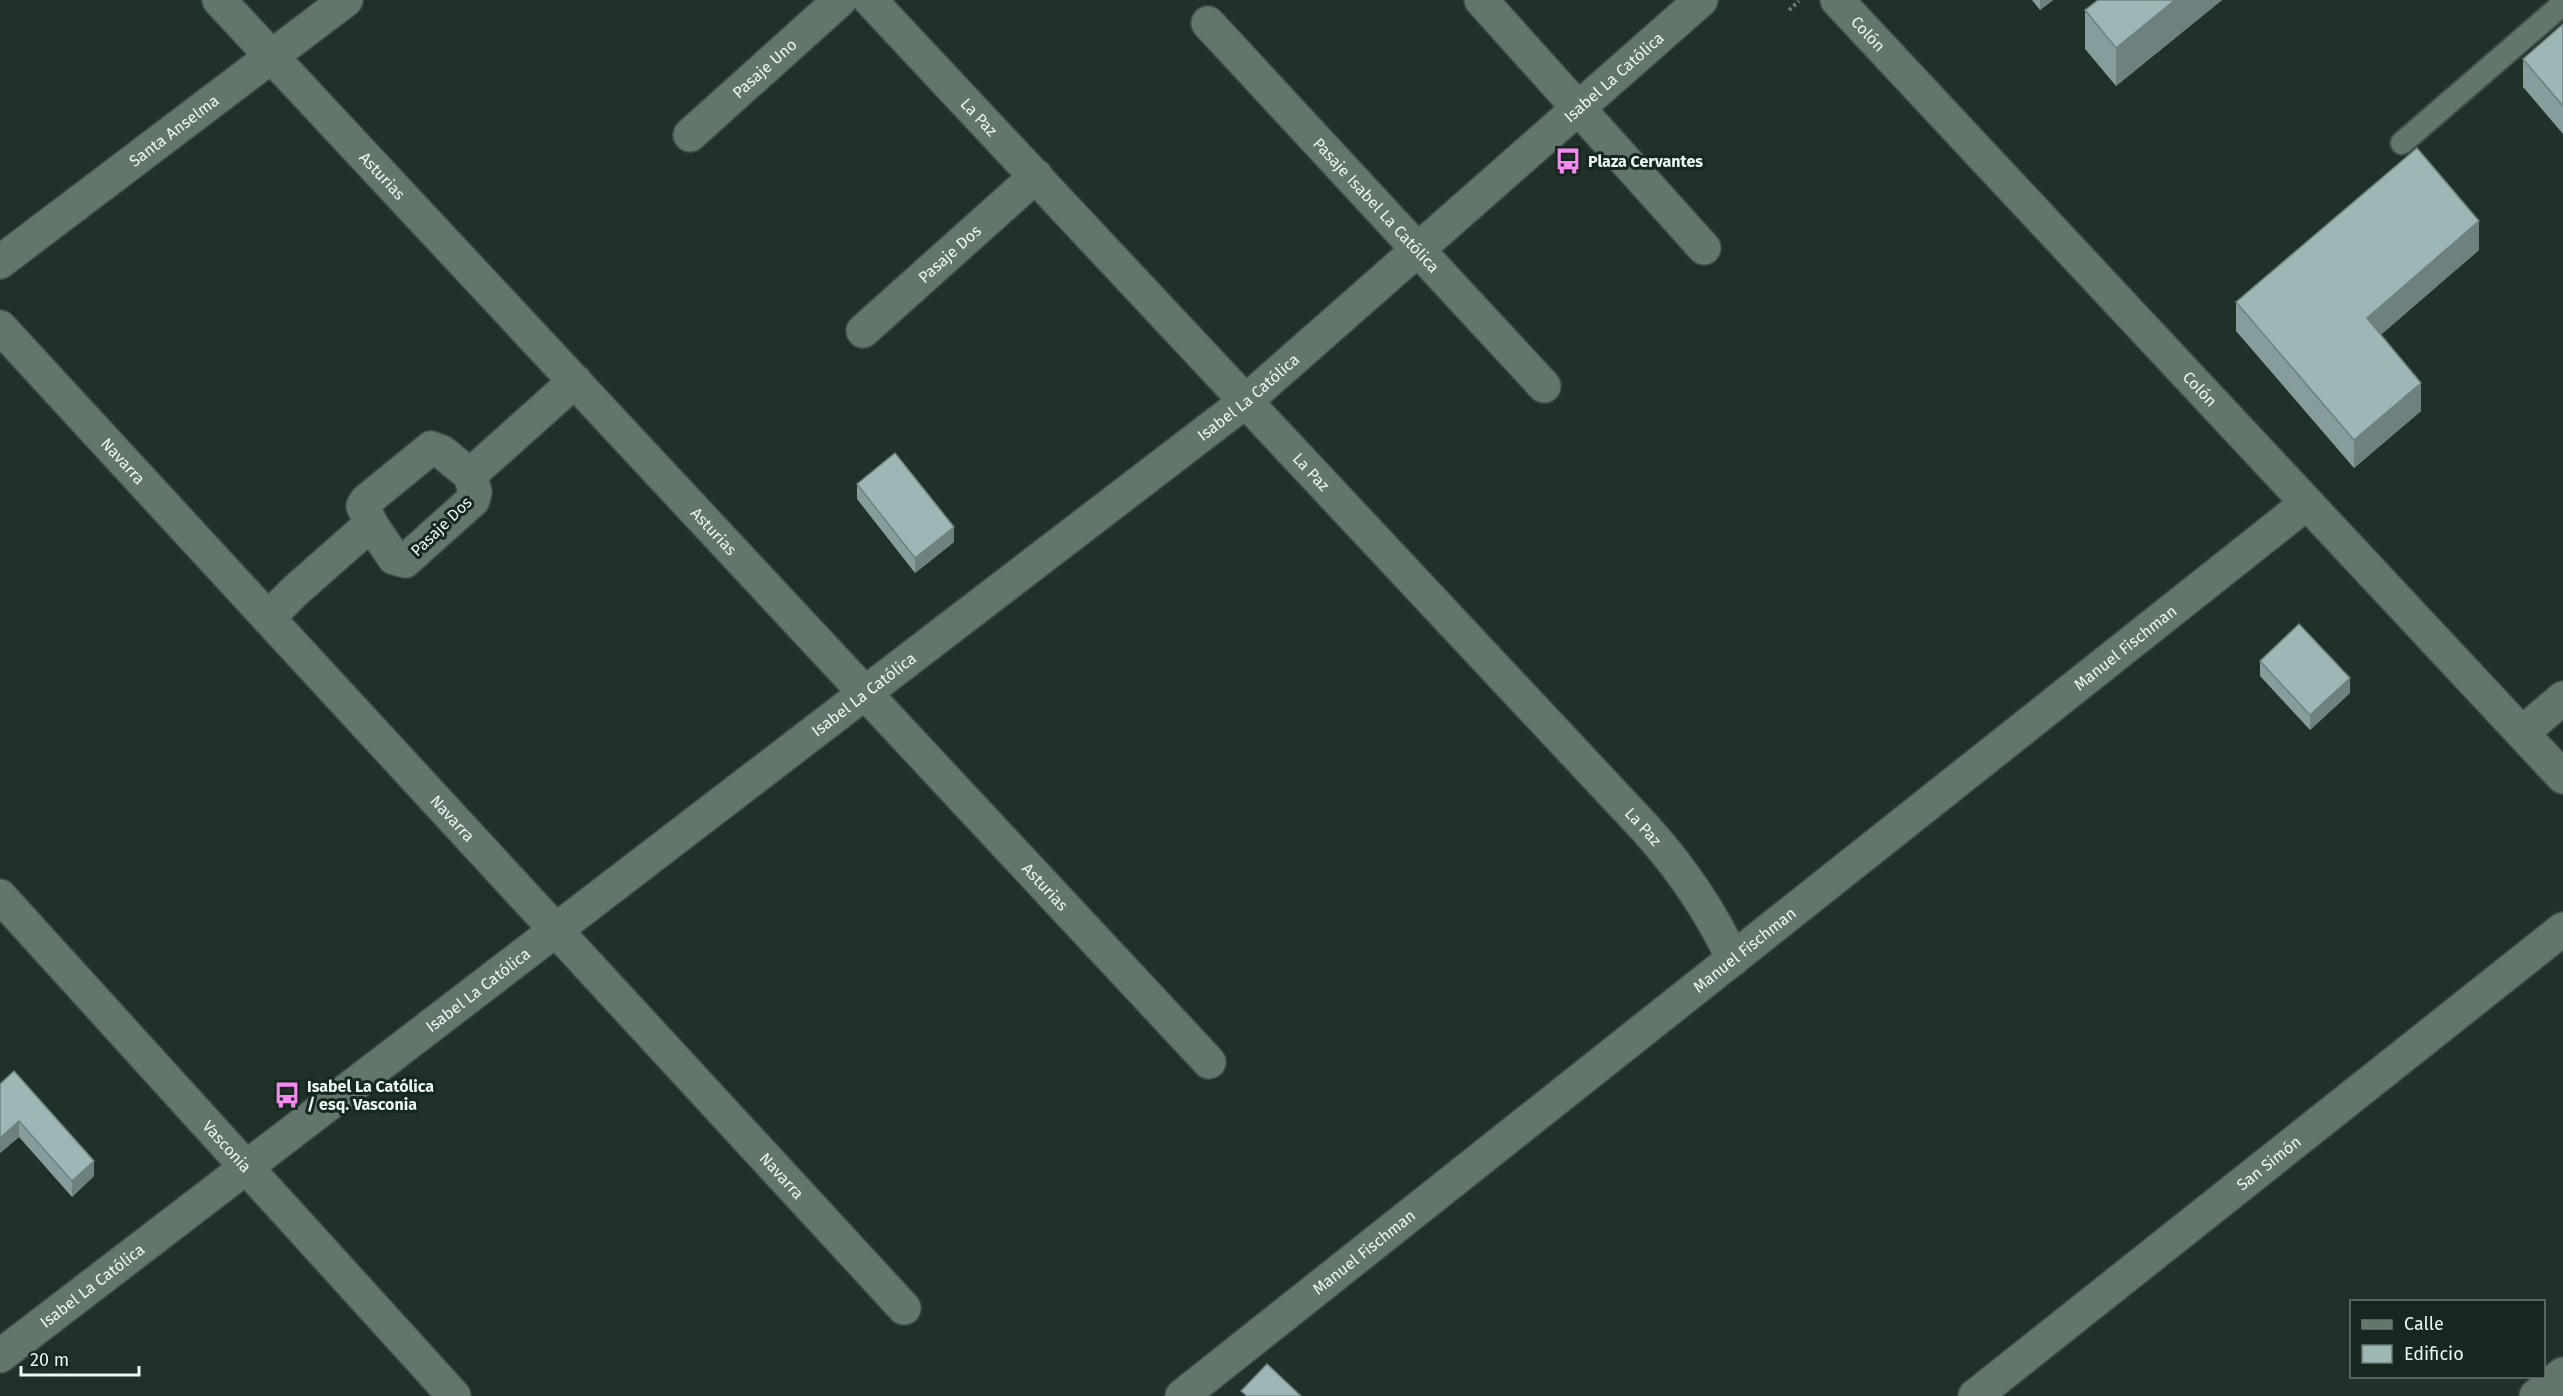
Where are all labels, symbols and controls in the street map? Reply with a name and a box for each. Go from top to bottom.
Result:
street label: Colón [1847,12,1889,56]
street label: Isabel La Católica [1560,28,1668,126]
street label: Pasaje Uno [729,35,801,102]
street label: Santa Anselma [126,91,223,171]
street label: La Paz [957,94,1001,140]
street label: Pasaje Isabel La Católica [1309,134,1443,277]
bus stop icon: Plaza Cervantes [1553,146,1583,176]
street label: Asturias [355,148,409,204]
place label: Plaza Cervantes [1588,152,1703,171]
street label: Pasaje Dos [915,221,985,287]
street label: Isabel La Católica [1194,350,1303,445]
street label: Colón [2179,367,2221,411]
street label: Navarra [97,434,149,488]
street label: La Paz [1289,449,1333,495]
street label: Pasaje Dos [407,493,476,560]
street label: Asturias [687,504,741,559]
street label: Manuel Fischman [2070,601,2180,694]
street label: Isabel La Católica [808,648,920,741]
street label: Navarra [426,791,478,846]
street label: La Paz [1621,804,1665,850]
street label: Asturias [1018,859,1072,915]
street label: Manuel Fischman [1690,903,1800,997]
street label: Isabel La Católica [422,944,534,1036]
place label: Isabel La Católica / esq. Vasconia [307,1077,434,1114]
bus stop icon: Isabel La Católica / esq. Vasconia [272,1080,302,1110]
street label: Vasconia [198,1117,255,1177]
street label: San Simón [2233,1132,2305,1194]
street label: Navarra [756,1149,808,1203]
street label: Manuel Fischman [1309,1206,1419,1299]
street label: Isabel La Católica [36,1240,148,1332]
legend [2350,1300,2545,1378]
text: Calle [2404,1313,2444,1335]
scale bar [21,1339,140,1377]
text: Edificio [2404,1343,2464,1365]
text: 20 m [30,1349,69,1371]

